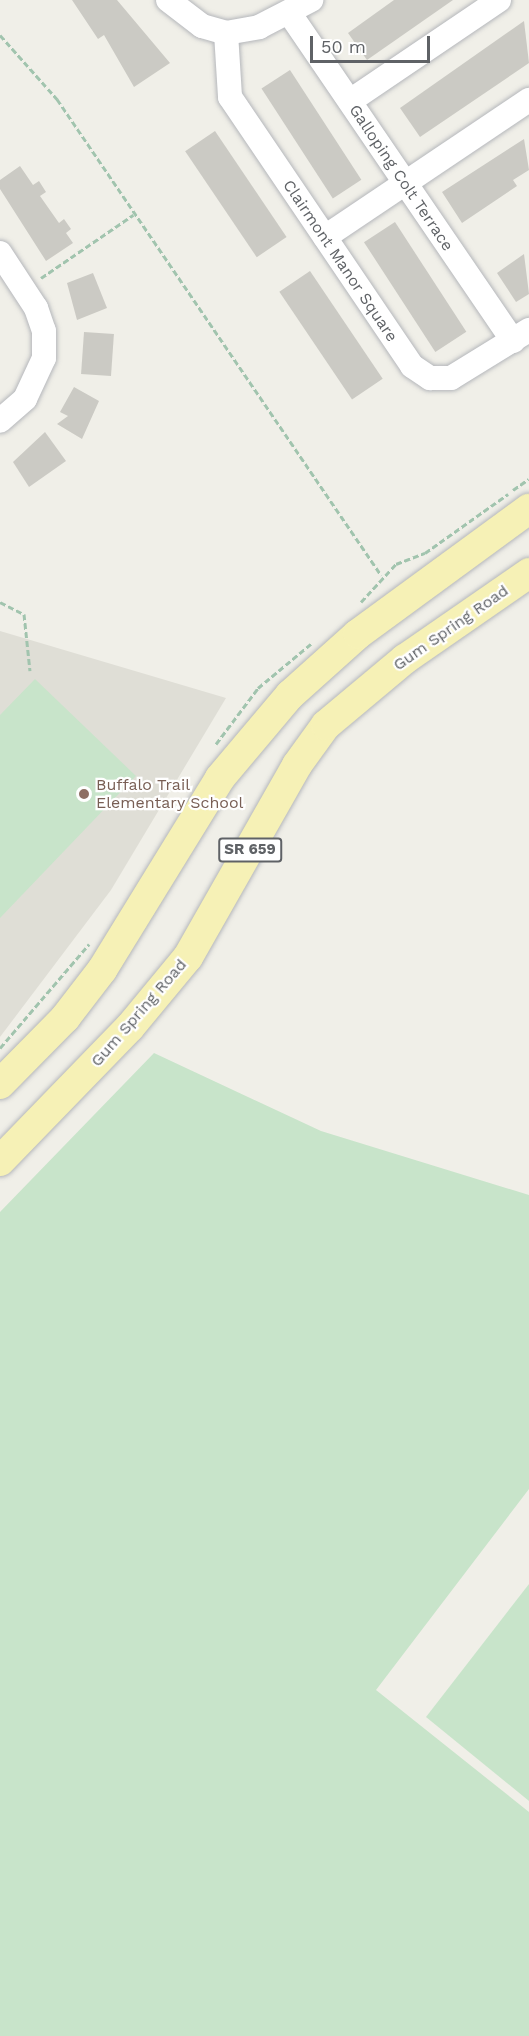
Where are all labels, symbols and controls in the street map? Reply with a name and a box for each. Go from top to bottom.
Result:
scale bar [313,24,433,62]
text: 50 m [321,36,366,57]
street label: Galloping Colt Terrace [345,101,457,255]
street label: Clairmont Manor Square [279,176,401,346]
street label: Gum Spring Road [390,581,512,675]
place label: Buffalo Trail Elementary School [96,775,244,813]
marker: Buffalo Trail Elementary School [77,787,91,801]
road number: SR 659 [217,838,283,862]
street label: Gum Spring Road [87,955,191,1071]

